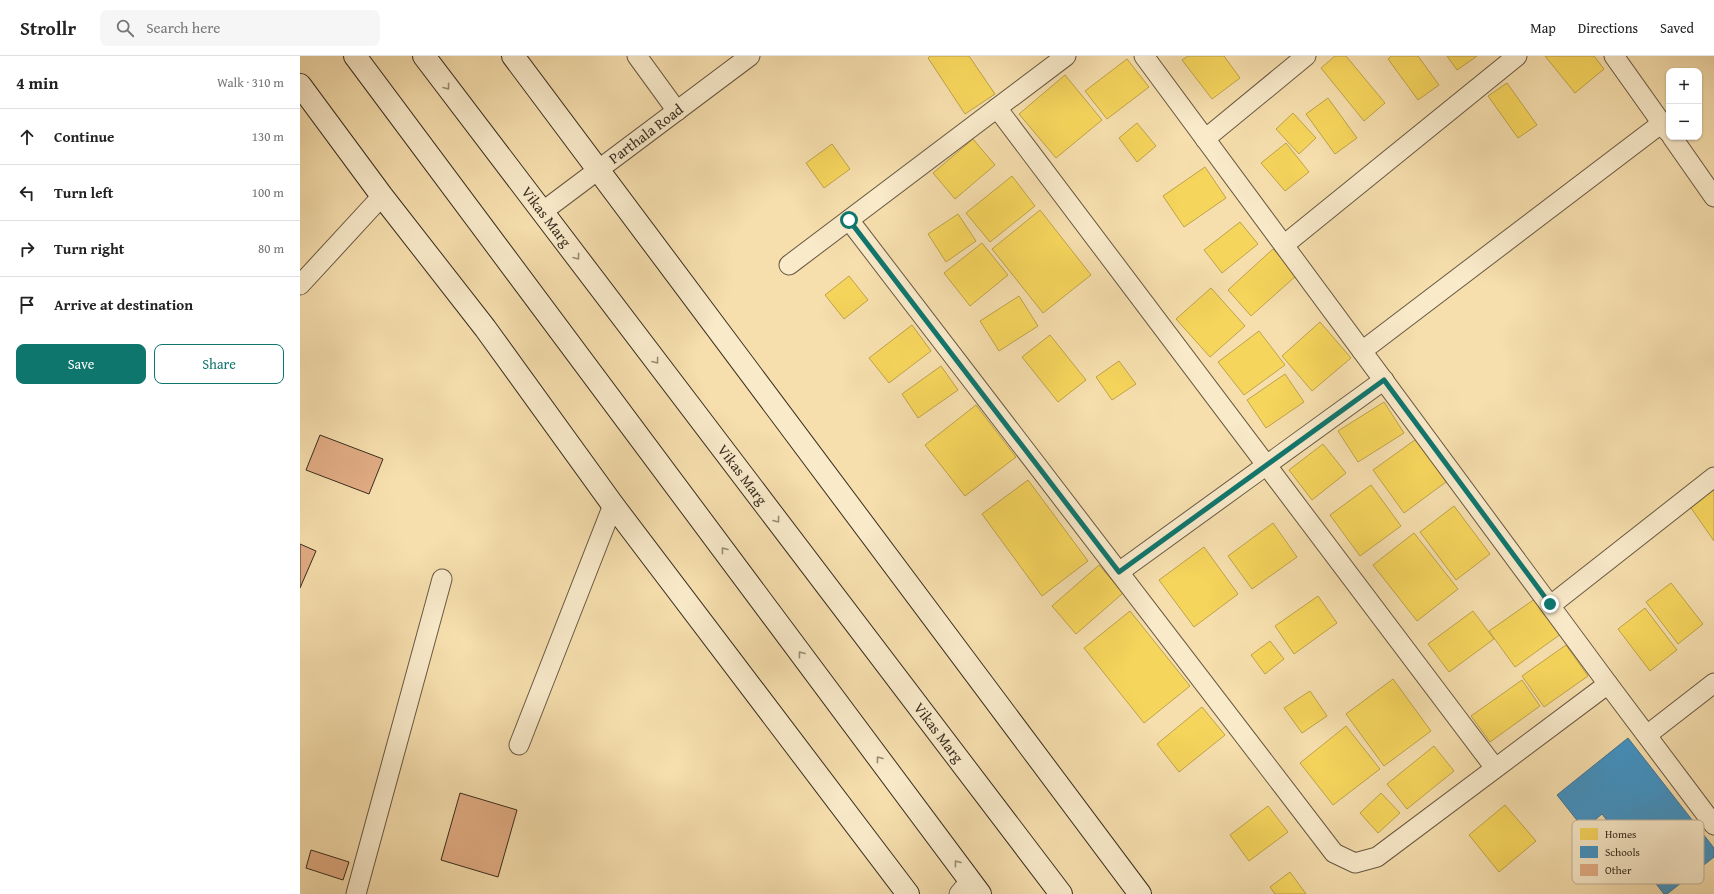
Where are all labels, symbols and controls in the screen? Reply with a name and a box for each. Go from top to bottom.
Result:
search box [100,10,380,46]
text: Strollr [20,14,76,42]
icon: search [114,17,136,39]
text: Search here [146,17,220,38]
text: Map [1530,18,1556,38]
text: Directions [1578,18,1638,38]
text: Saved [1660,18,1694,38]
map controls [1666,68,1702,140]
button: + [1666,68,1702,104]
text: 4 min [16,70,58,95]
text: Walk · 310 m [217,73,284,92]
one-way arrow [443,83,450,90]
street label: Parthala Road [604,99,687,168]
button: − [1666,104,1702,140]
icon: ahead [16,126,38,148]
text: Continue [54,126,115,147]
text: 130 m [252,127,284,146]
icon: left [16,182,38,204]
text: Turn left [54,182,113,203]
street label: Vikas Marg [517,182,577,252]
text: 100 m [252,183,284,202]
route start [840,211,858,229]
icon: right [16,238,38,260]
text: Turn right [54,238,125,259]
text: 80 m [258,239,284,258]
one-way arrow [572,253,579,260]
icon: arrive [16,294,38,316]
text: Arrive at destination [54,294,193,315]
button: Save [16,344,146,384]
button: Share [154,344,284,384]
one-way arrow [651,356,658,363]
street label: Vikas Marg [713,440,773,510]
one-way arrow [772,516,779,523]
one-way arrow [721,547,728,554]
route end [1541,595,1559,613]
one-way arrow [799,652,806,659]
street label: Vikas Marg [909,698,969,767]
one-way arrow [877,756,884,763]
legend [1572,820,1704,884]
text: Homes [1605,826,1636,842]
text: Schools [1605,844,1640,860]
one-way arrow [955,860,962,867]
text: Other [1605,862,1632,878]

